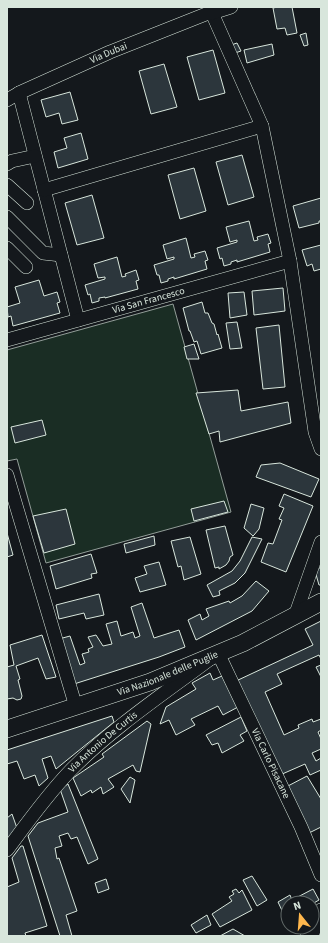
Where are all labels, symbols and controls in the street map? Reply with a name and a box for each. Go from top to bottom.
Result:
street label: Via Dubai [88,39,129,67]
street label: Via San Francesco [111,284,186,317]
street label: Via Nazionale delle Puglie [115,647,220,699]
street label: Via Antonio De Curtis [65,708,140,776]
street label: Via Carlo Pisacane [248,726,293,801]
north arrow [280,895,320,935]
text: N [292,898,303,914]

